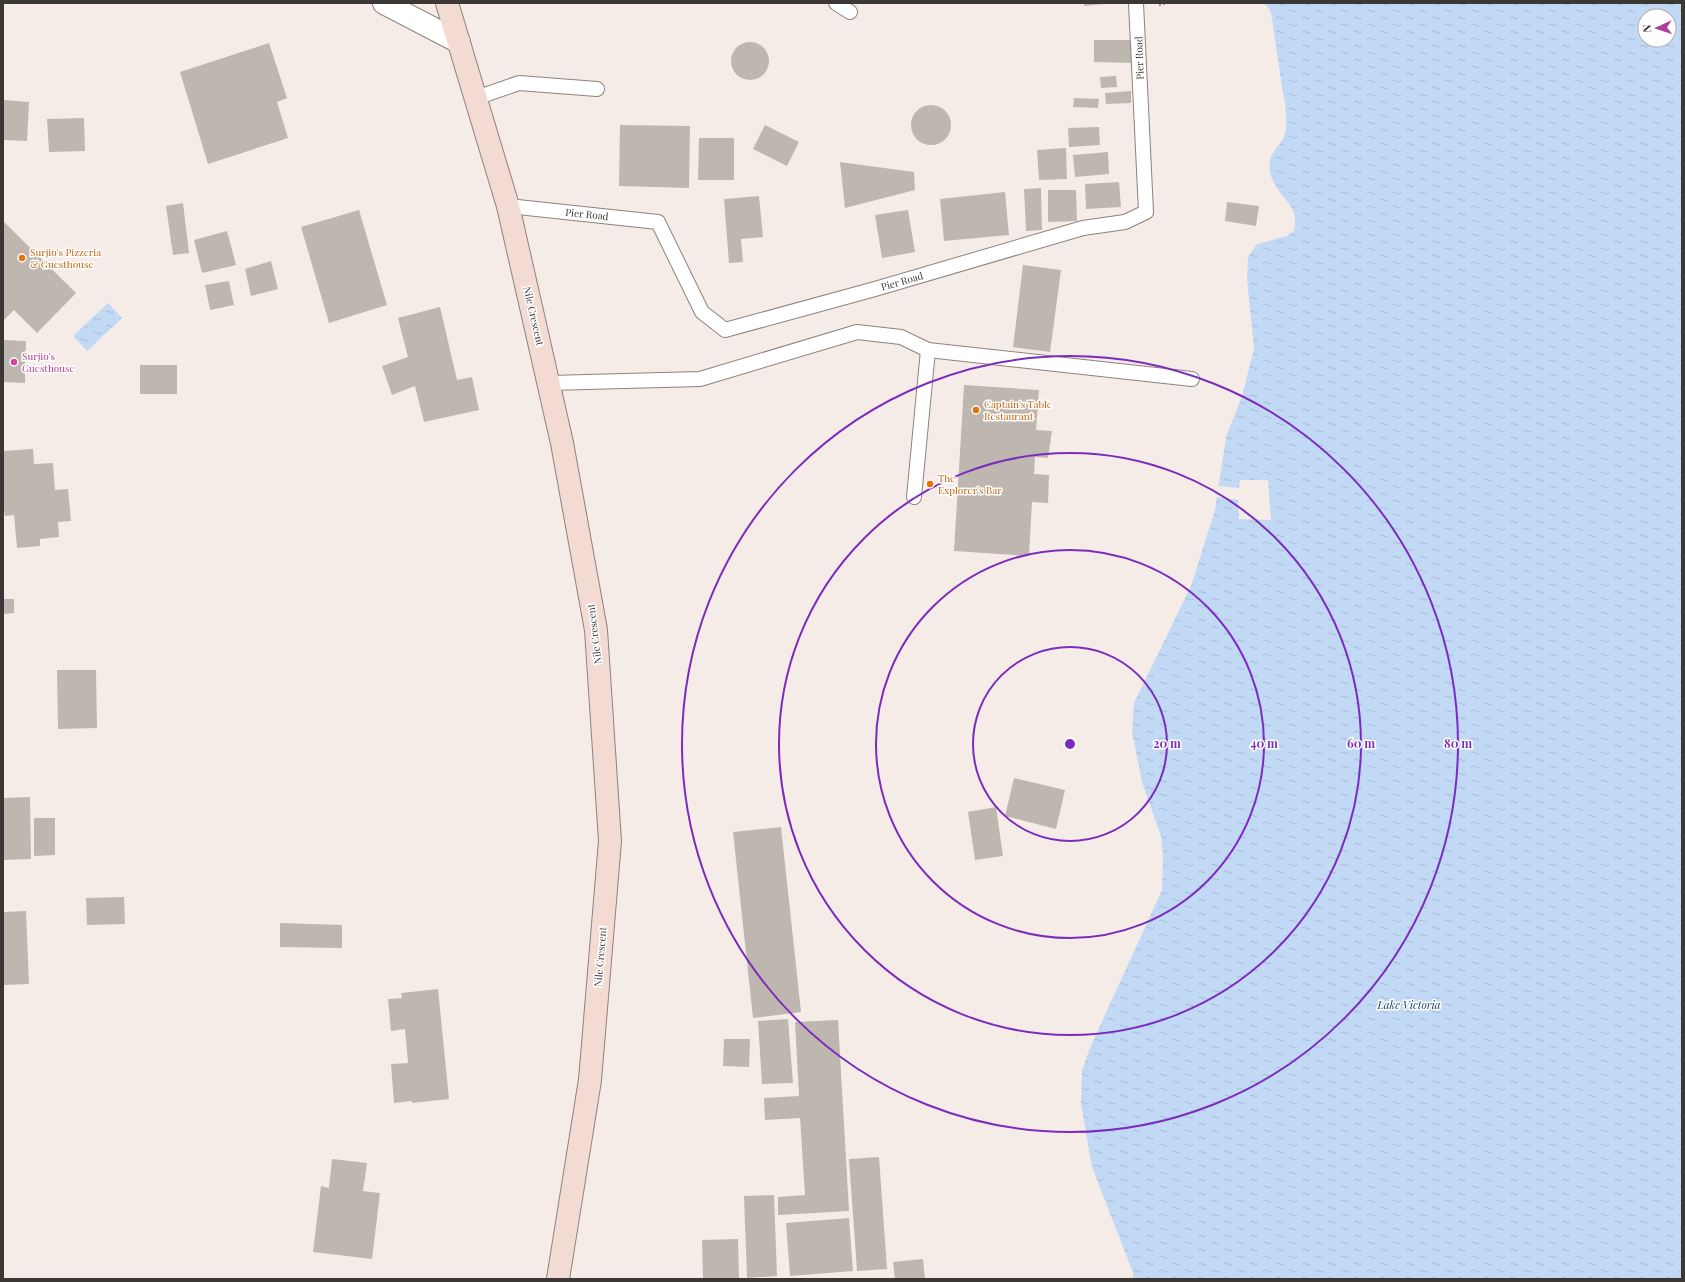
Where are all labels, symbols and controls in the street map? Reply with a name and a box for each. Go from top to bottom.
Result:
north arrow [1637,8,1677,48]
text: N [1639,24,1654,33]
street label: Pier Road [1131,36,1147,80]
street label: Pier Road [565,205,609,223]
place label: Surjio's Pizzeria & Guesthouse [30,245,101,271]
marker: Surjio's Pizzeria & Guesthouse [17,253,27,263]
street label: Pier Road [879,268,925,294]
street label: Nile Crescent [520,285,548,347]
place label: Surjio's Guesthouse [22,349,75,375]
marker: Surjio's Guesthouse [9,357,19,367]
place label: Captain's Table Restaurant [984,397,1052,423]
marker: Captain's Table Restaurant [971,405,981,415]
place label: The Explorer's Bar [938,471,1002,497]
marker: The Explorer's Bar [925,479,935,489]
street label: Nile Crescent [583,603,605,665]
text: 20 m [1153,735,1181,751]
text: 40 m [1250,735,1278,751]
text: 60 m [1347,735,1375,751]
text: 80 m [1444,735,1472,751]
centre of rings [1063,737,1077,751]
street label: Nile Crescent [590,926,610,988]
water label: Lake Victoria [1376,997,1441,1012]

